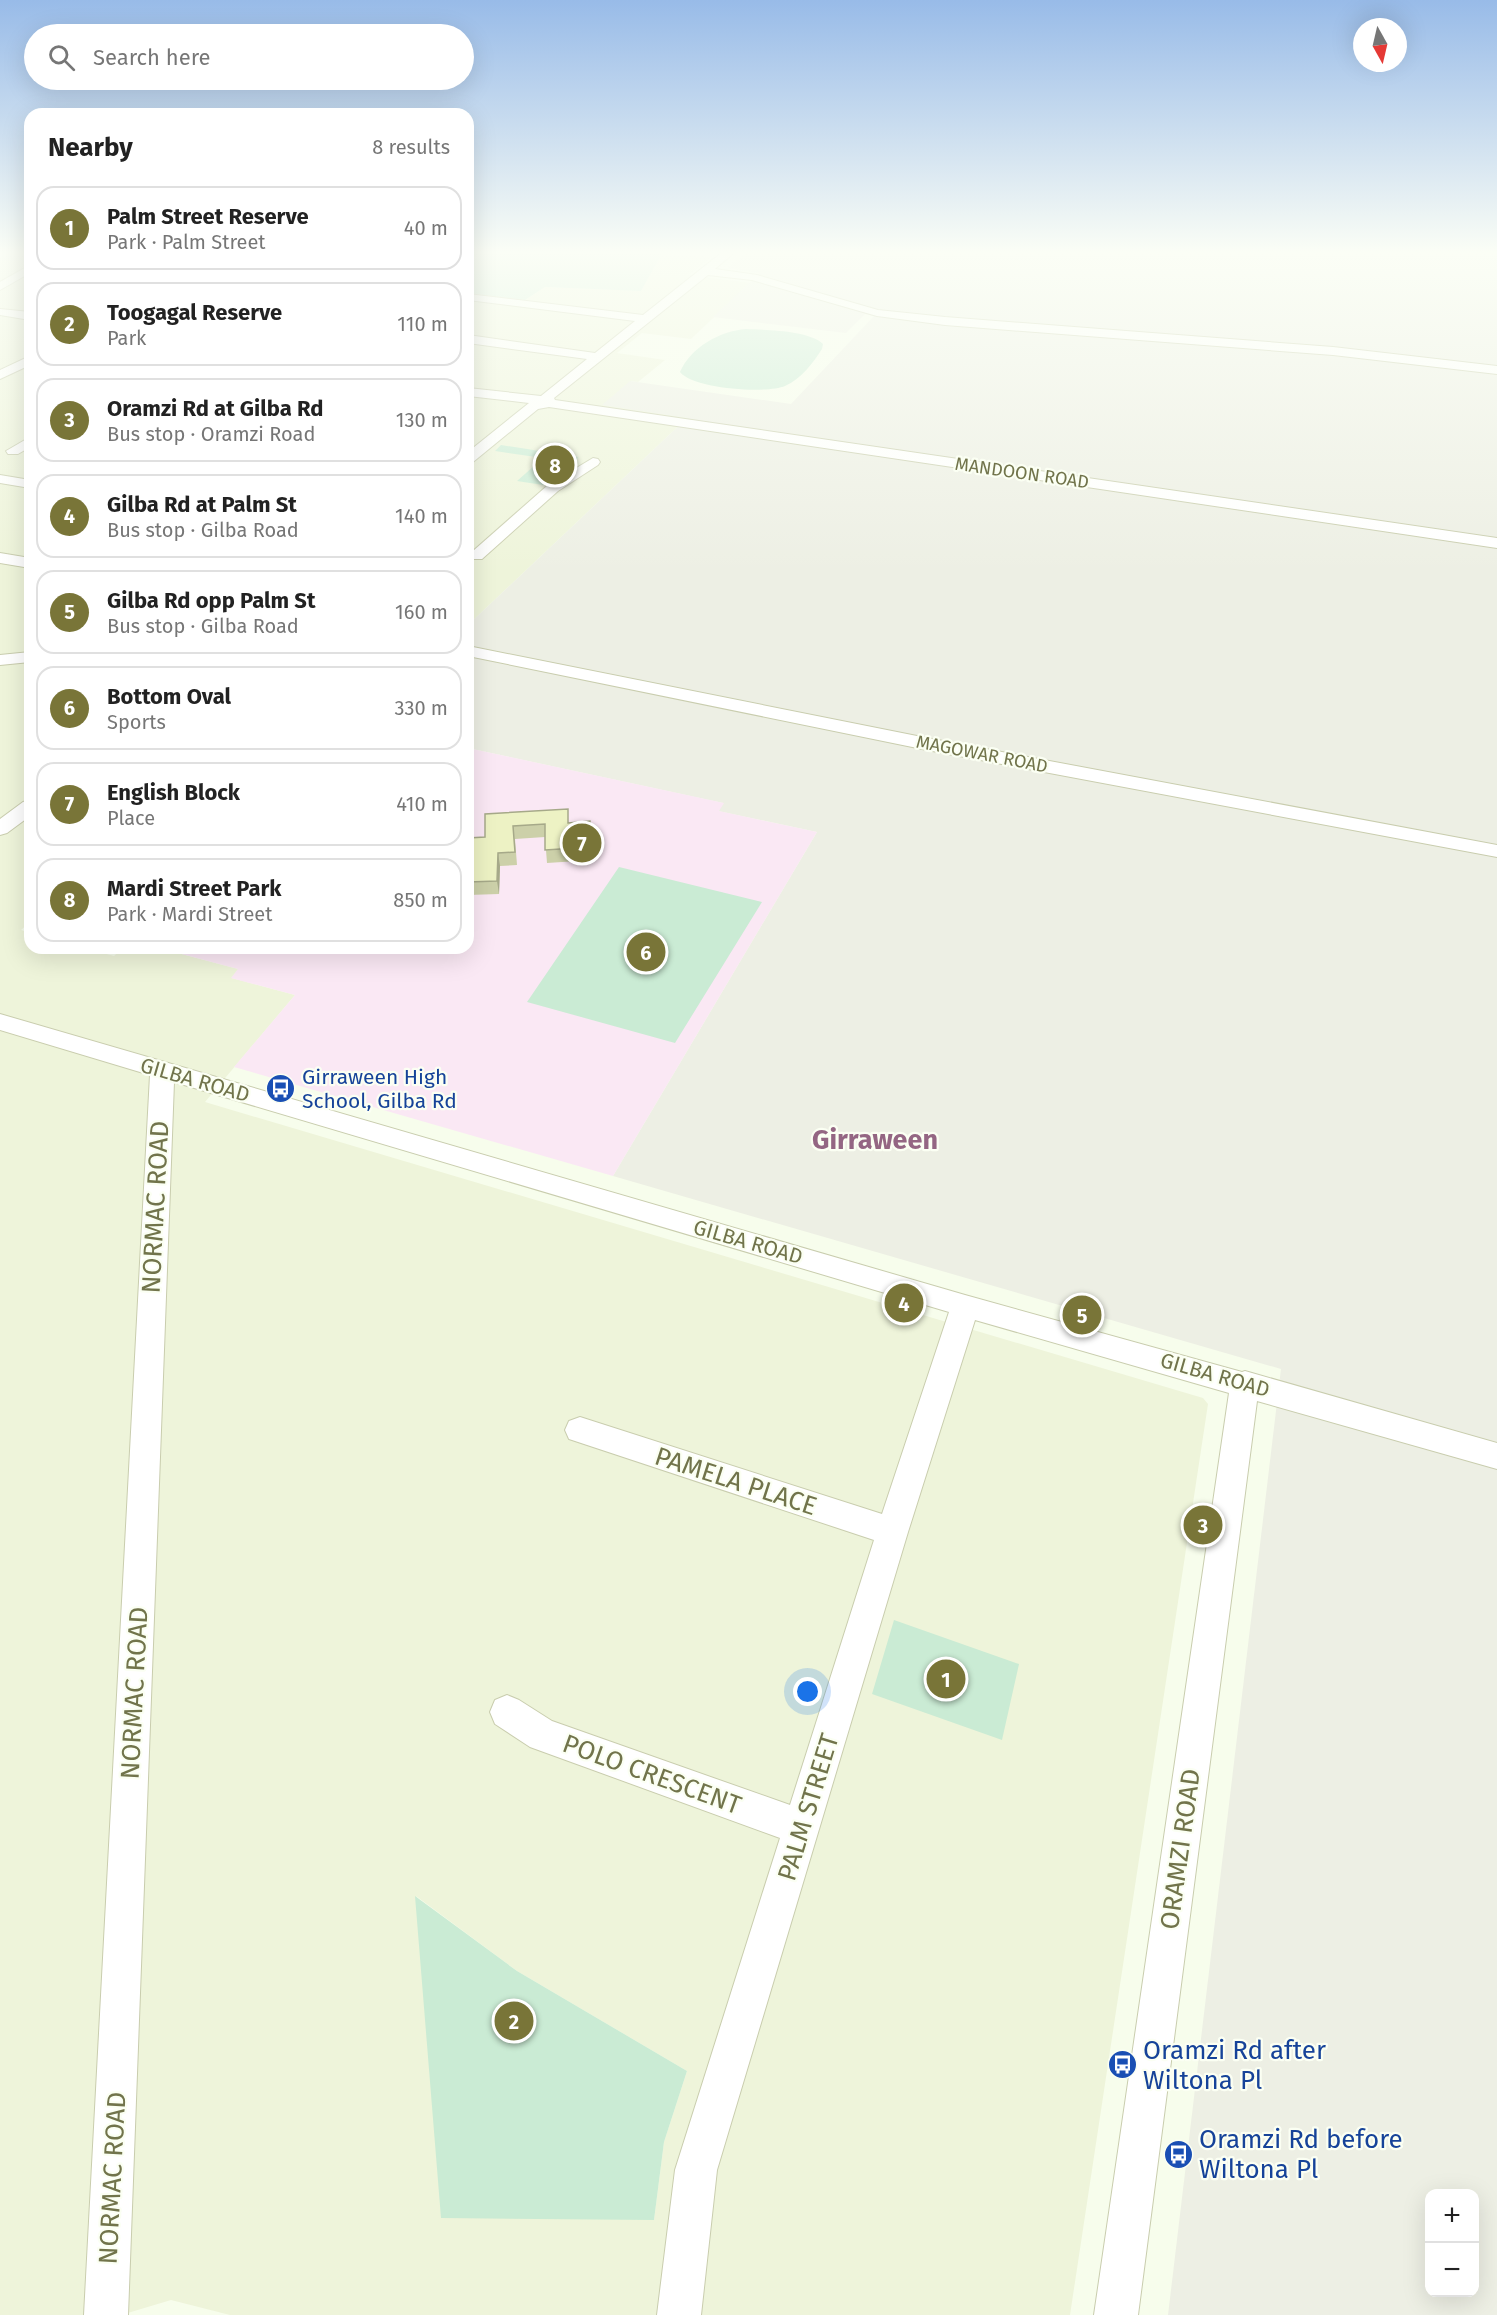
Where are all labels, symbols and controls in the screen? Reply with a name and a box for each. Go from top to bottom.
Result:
north arrow [1353,18,1407,72]
search box [24,24,474,90]
icon: search [45,41,78,74]
text: Search here [93,44,211,71]
text: Nearby [48,132,133,163]
text: 8 results [372,135,450,159]
text: Palm Street Reserve [107,203,309,230]
text: 1 [65,216,74,240]
text: 40 m [404,216,448,240]
text: Park · Palm Street [107,230,266,254]
text: Toogagal Reserve [107,299,282,326]
text: 2 [64,312,75,336]
text: 110 m [397,312,448,336]
text: Park [107,326,146,350]
text: Oramzi Rd at Gilba Rd [107,395,323,422]
text: 3 [64,408,75,432]
text: 130 m [396,408,448,432]
text: Bus stop · Oramzi Road [107,422,315,446]
pin: 8 [536,442,574,488]
street label: MANDOON ROAD [954,453,1090,493]
text: Gilba Rd at Palm St [107,491,297,518]
text: 4 [64,504,75,528]
text: 140 m [395,504,448,528]
text: Bus stop · Gilba Road [107,518,299,542]
text: Gilba Rd opp Palm St [107,587,315,614]
text: 5 [64,600,75,624]
text: 160 m [395,600,448,624]
text: Bus stop · Gilba Road [107,614,299,638]
text: Bottom Oval [107,683,231,710]
text: 6 [64,696,75,720]
text: 330 m [394,696,448,720]
text: Sports [107,710,166,734]
street label: MAGOWAR ROAD [914,730,1050,778]
text: English Block [107,779,240,806]
text: 7 [65,792,74,816]
text: 410 m [396,792,448,816]
text: Place [107,806,155,830]
pin: 7 [562,820,602,866]
text: Mardi Street Park [107,875,281,902]
text: 8 [64,888,75,912]
text: 850 m [393,888,448,912]
text: Park · Mardi Street [107,902,272,926]
pin: 6 [626,930,666,974]
street label: GILBA ROAD [137,1052,253,1108]
place label: Girraween High School, Gilba Rd [302,1064,457,1114]
bus stop icon: Girraween High School, Gilba Rd [265,1073,297,1105]
street label: NORMAC ROAD [136,1120,175,1294]
district label: Girraween [812,1124,938,1156]
street label: GILBA ROAD [690,1214,806,1270]
pin: 4 [884,1280,924,1326]
pin: 5 [1062,1292,1102,1338]
street label: GILBA ROAD [1157,1347,1273,1403]
street label: PAMELA PLACE [651,1441,821,1522]
pin: 3 [1184,1502,1222,1547]
street label: NORMAC ROAD [115,1606,154,1780]
pin: 1 [926,1656,966,1702]
your location [793,1677,822,1706]
street label: POLO CRESCENT [558,1728,746,1821]
street label: PALM STREET [771,1729,846,1884]
street label: ORAMZI ROAD [1154,1767,1207,1931]
pin: 2 [494,1998,534,2044]
place label: Oramzi Rd after Wiltona Pl [1143,2035,1326,2096]
bus stop icon: Oramzi Rd after Wiltona Pl [1106,2049,1138,2081]
street label: NORMAC ROAD [93,2091,132,2265]
place label: Oramzi Rd before Wiltona Pl [1199,2124,1403,2185]
bus stop icon: Oramzi Rd before Wiltona Pl [1162,2138,1194,2170]
map controls [1425,2189,1479,2297]
button: + [1425,2189,1479,2243]
button: − [1425,2243,1479,2297]

